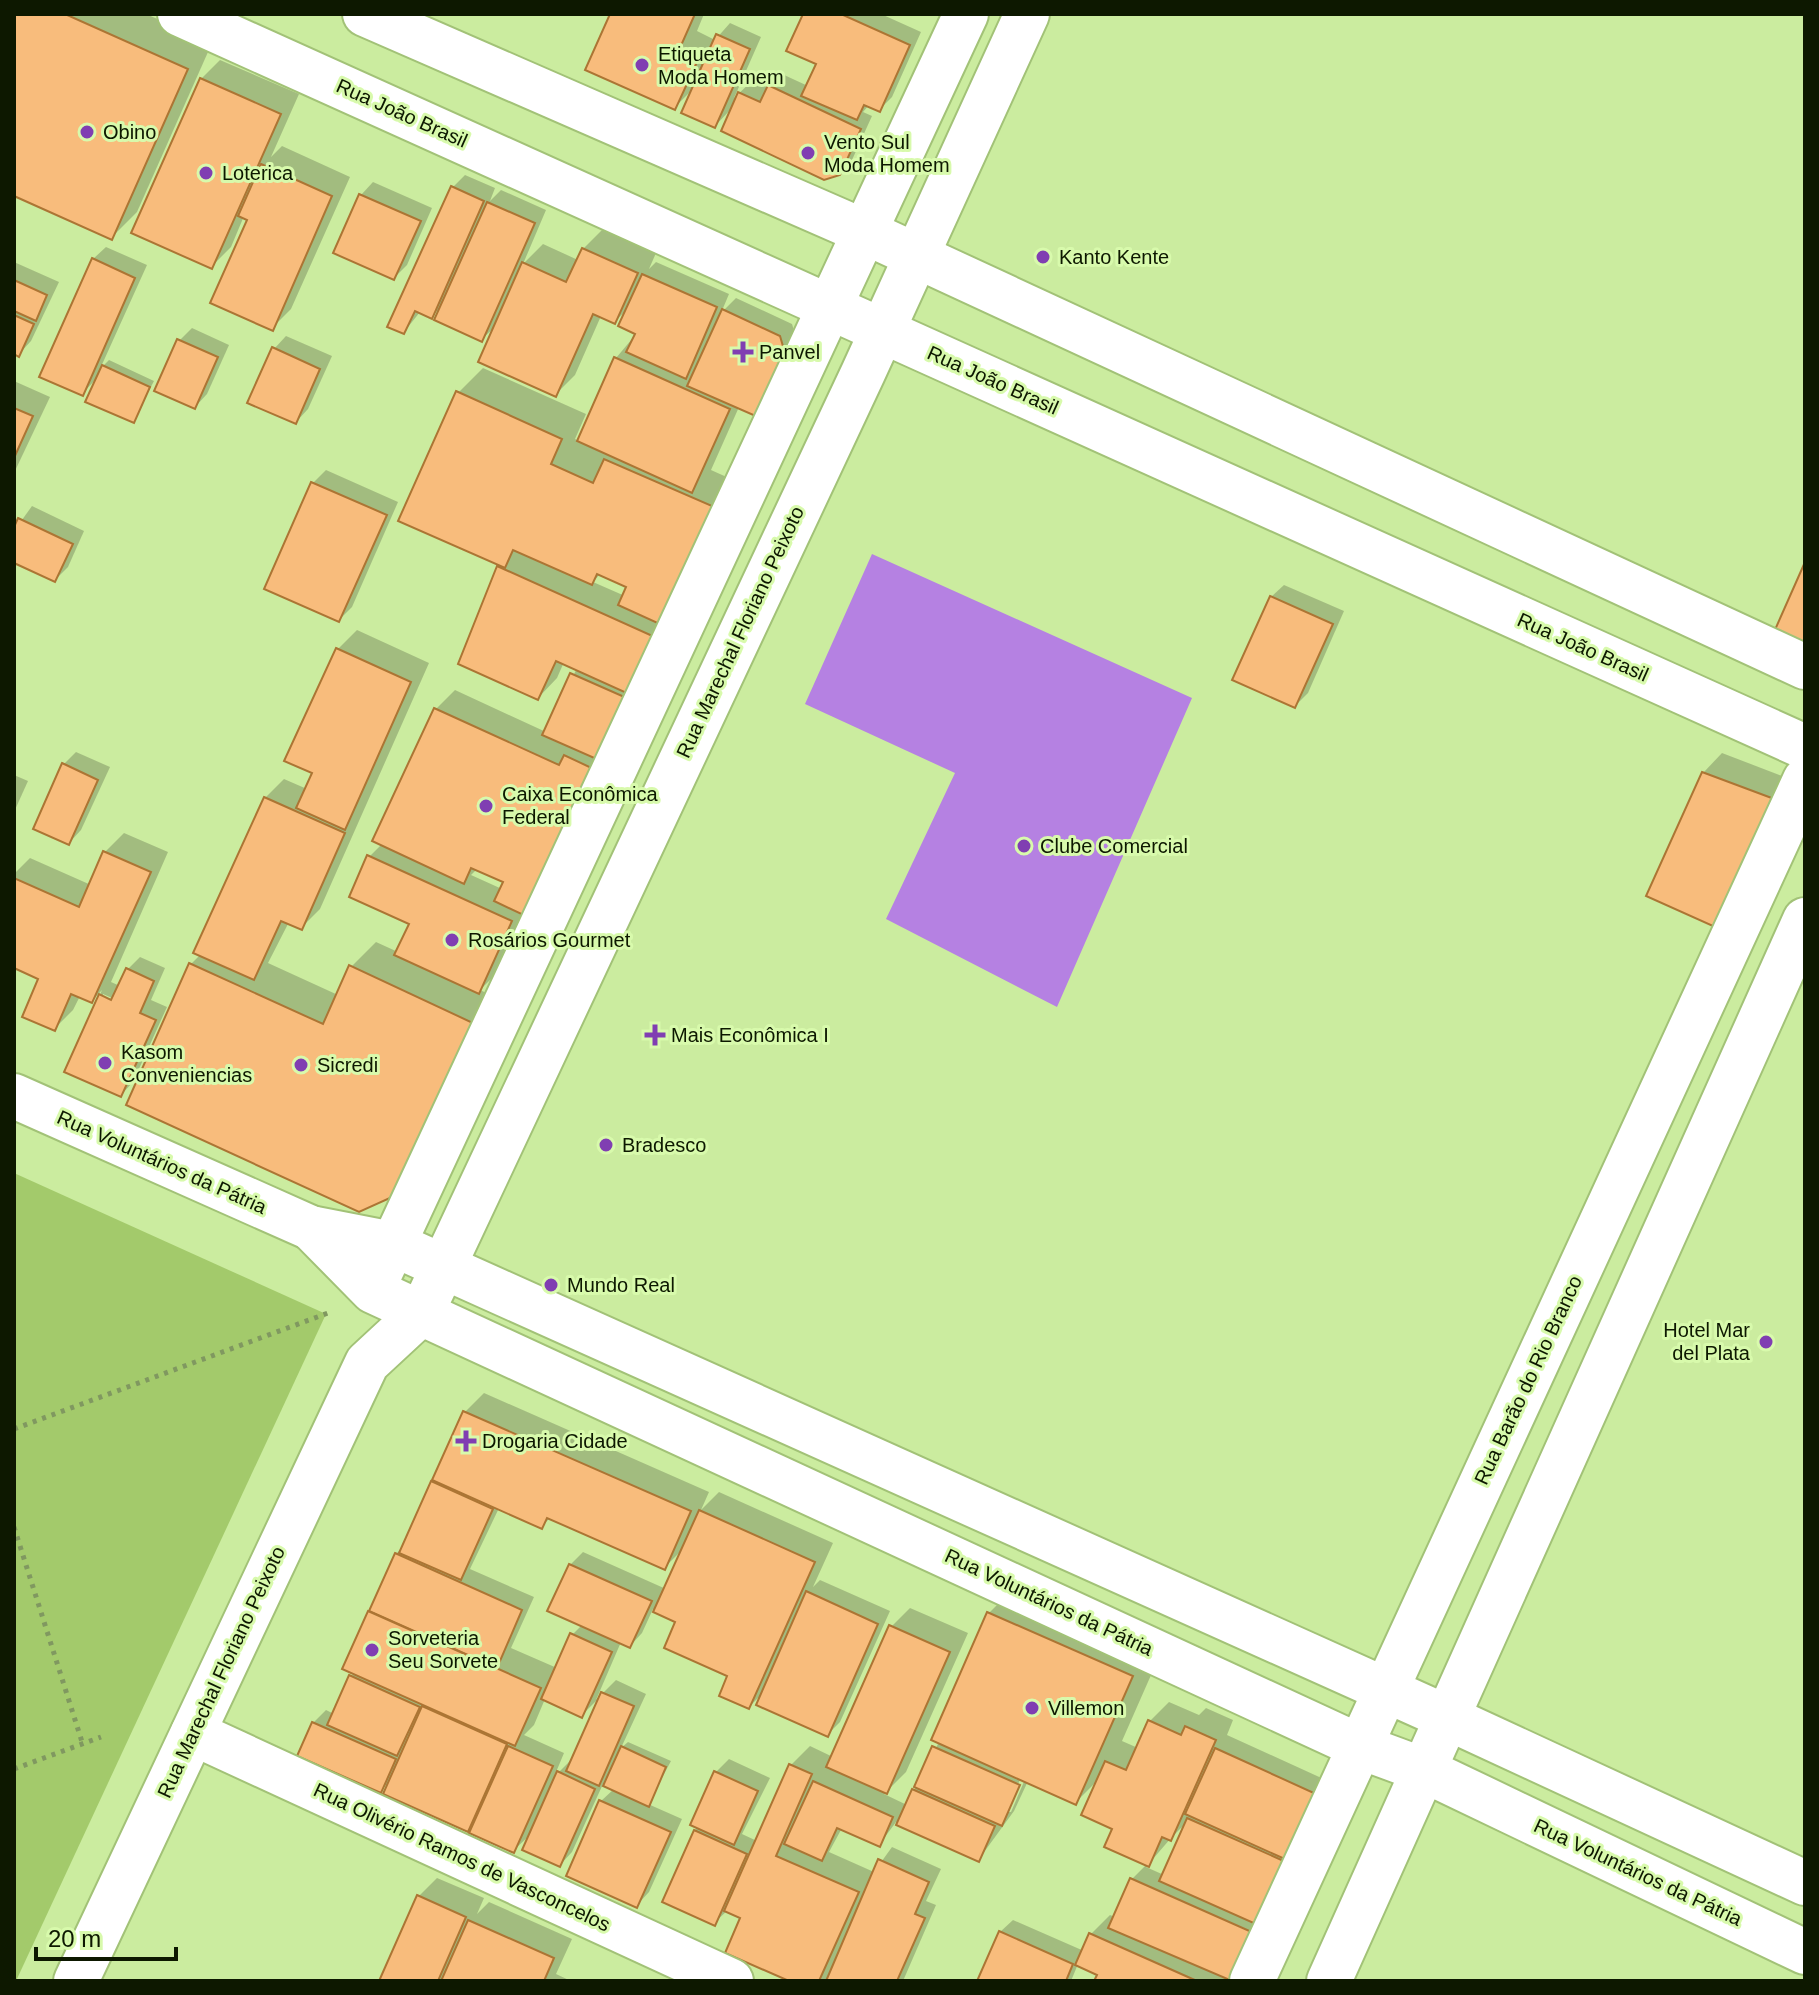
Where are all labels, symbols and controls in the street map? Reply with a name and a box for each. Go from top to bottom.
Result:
place label: Etiqueta Moda Homem [658,43,784,88]
marker: Etiqueta Moda Homem [633,56,651,74]
street label: Rua João Brasil [333,74,471,152]
place label: Obino [103,121,156,143]
marker: Obino [78,123,96,141]
place label: Vento Sul Moda Homem [824,131,950,176]
marker: Vento Sul Moda Homem [799,144,817,162]
place label: Loterica [222,162,294,184]
marker: Loterica [197,164,215,182]
place label: Kanto Kente [1059,246,1169,268]
marker: Kanto Kente [1034,248,1052,266]
place label: Panvel [759,341,820,363]
street label: Rua João Brasil [924,341,1062,419]
marker: Panvel [734,343,752,361]
street label: Rua Marechal Floriano Peixoto [672,503,808,761]
street label: Rua João Brasil [1514,608,1652,686]
place label: Caixa Econômica Federal [502,783,659,828]
marker: Caixa Econômica Federal [477,797,495,815]
place label: Clube Comercial [1040,835,1188,857]
marker: Clube Comercial [1015,837,1033,855]
place label: Rosários Gourmet [468,929,631,951]
marker: Rosários Gourmet [443,931,461,949]
place label: Mais Econômica I [671,1024,829,1046]
marker: Mais Econômica I [646,1026,664,1044]
place label: Kasom Conveniencias [121,1041,252,1086]
marker: Kasom Conveniencias [96,1054,114,1072]
place label: Sicredi [317,1054,378,1076]
marker: Sicredi [292,1056,310,1074]
street label: Rua Voluntários da Pátria [54,1106,271,1219]
place label: Bradesco [622,1134,707,1156]
marker: Bradesco [597,1136,615,1154]
street label: Rua Barão do Rio Branco [1470,1272,1586,1488]
place label: Mundo Real [567,1274,675,1296]
marker: Mundo Real [542,1276,560,1294]
place label: Hotel Mar del Plata [1663,1319,1751,1364]
marker: Hotel Mar del Plata [1757,1333,1775,1351]
place label: Drogaria Cidade [482,1430,628,1452]
marker: Drogaria Cidade [457,1432,475,1450]
street label: Rua Marechal Floriano Peixoto [153,1543,289,1801]
street label: Rua Voluntários da Pátria [942,1544,1157,1660]
place label: Sorveteria Seu Sorvete [388,1627,498,1672]
marker: Sorveteria Seu Sorvete [363,1641,381,1659]
place label: Villemon [1048,1697,1124,1719]
marker: Villemon [1023,1699,1041,1717]
street label: Rua Olivério Ramos de Vasconcelos [310,1779,614,1935]
street label: Rua Voluntários da Pátria [1531,1814,1746,1930]
scale bar [36,1911,176,1961]
text: 20 m [48,1925,101,1952]

